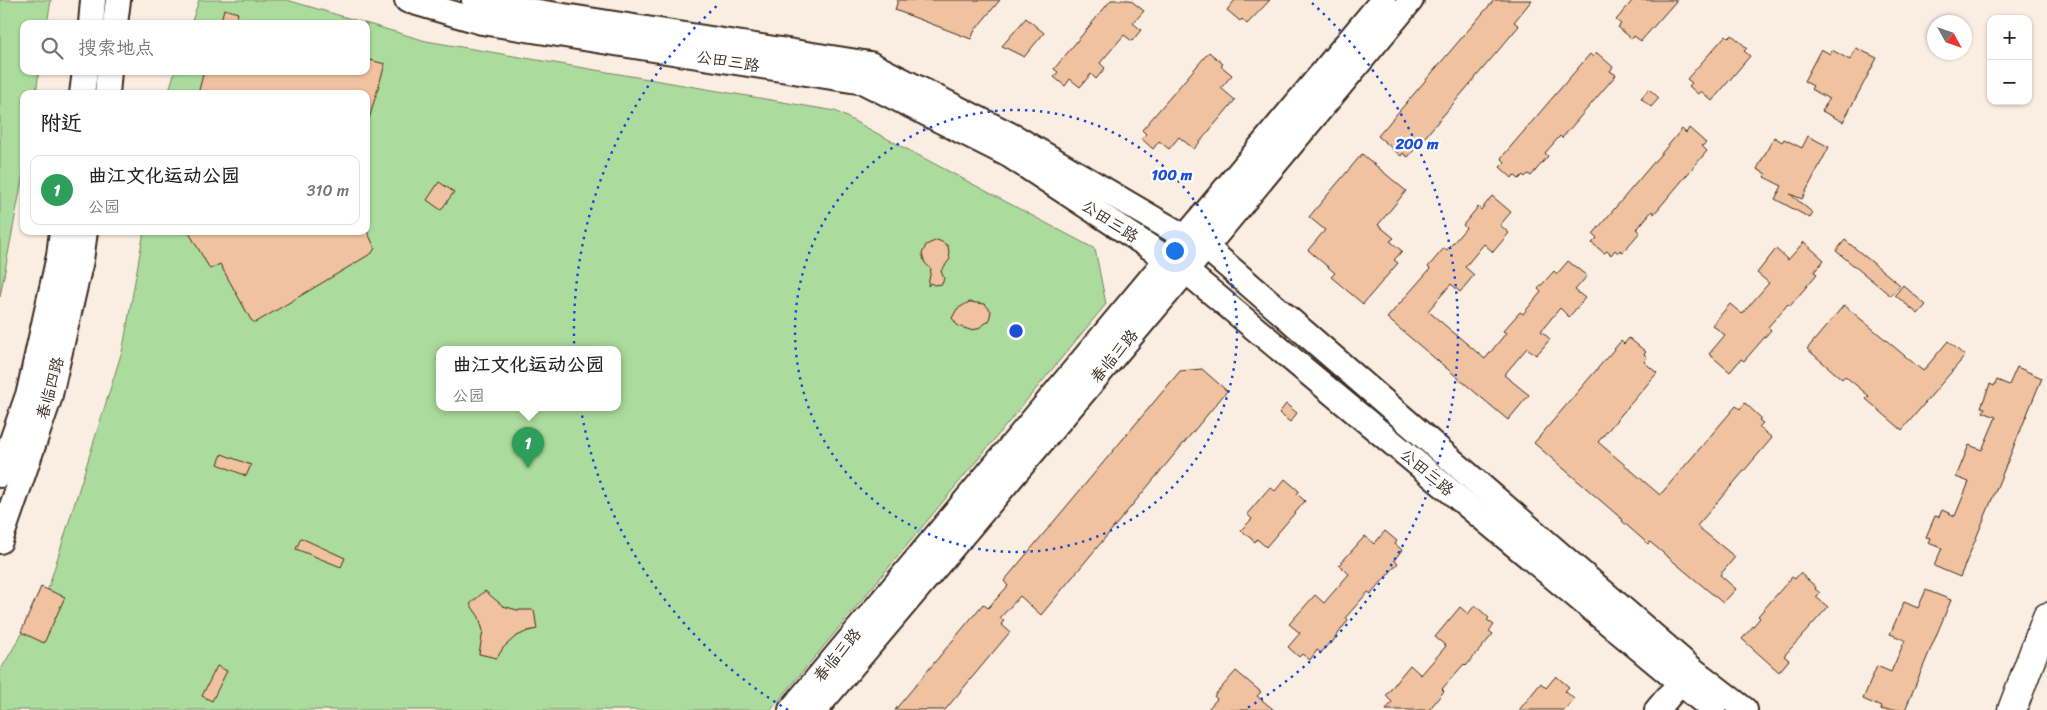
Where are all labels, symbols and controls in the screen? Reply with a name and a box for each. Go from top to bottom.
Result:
north arrow [1927,15,1972,60]
map controls [1987,15,2032,105]
button: + [1987,15,2032,60]
search box [20,20,370,75]
text: 搜索地点 [78,31,154,64]
icon: search [38,34,66,62]
street label: 公田三路 [694,42,762,80]
button: − [1987,60,2032,105]
text: 附近 [40,104,82,142]
text: 200 m [1394,131,1439,157]
text: 曲江文化运动公园 [88,159,240,192]
text: 100 m [1152,162,1193,188]
text: 1 [54,176,60,205]
text: 310 m [307,176,349,205]
street label: 公田三路 [1075,191,1145,251]
text: 公园 [88,192,120,221]
your location [1162,238,1188,264]
centre of rings [1007,322,1025,340]
street label: 春临三路 [1082,322,1146,390]
popup [436,346,621,411]
text: 曲江文化运动公园 [452,348,605,381]
street label: 春临四路 [28,353,72,423]
text: 公园 [452,381,485,410]
pin: 1 [512,427,544,468]
street label: 公田三路 [1393,440,1461,504]
street label: 春临三路 [805,621,869,689]

